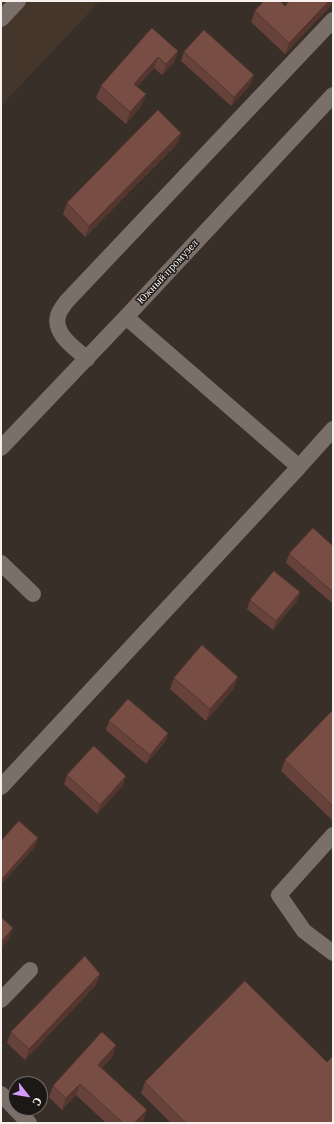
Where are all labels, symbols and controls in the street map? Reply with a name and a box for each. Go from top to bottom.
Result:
street label: Южный промузел [135,237,201,307]
north arrow [8,1076,48,1116]
text: С [30,1095,45,1108]

